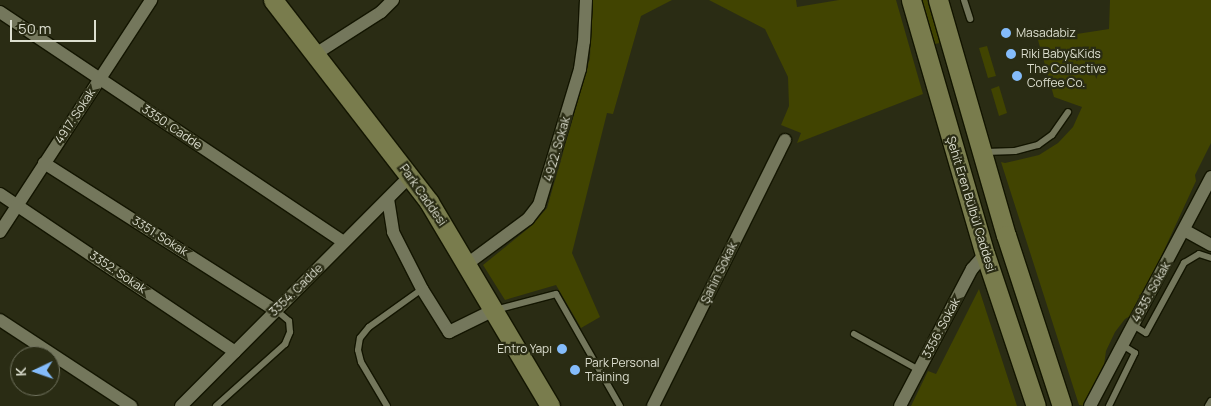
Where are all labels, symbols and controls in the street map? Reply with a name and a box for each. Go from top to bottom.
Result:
scale bar [12,10,99,42]
text: 50 m [18,18,52,39]
place label: Masadabiz [1016,26,1076,40]
marker: Masadabiz [1000,27,1012,39]
place label: Riki Baby&Kids [1021,47,1101,61]
marker: Riki Baby&Kids [1005,48,1017,60]
place label: The Collective Coffee Co. [1027,62,1106,90]
marker: The Collective Coffee Co. [1011,70,1023,82]
street label: 4917. Sokak [52,86,98,146]
street label: 3350. Cadde [139,102,205,152]
street label: 4922. Sokak [541,115,573,183]
street label: Şehit Eren Bülbül Caddesi [943,134,999,274]
street label: Park Caddesi [396,161,450,229]
street label: 3351. Sokak [130,213,190,259]
street label: Şahin Sokak [698,240,740,306]
street label: 3352. Sokak [87,248,149,296]
street label: 4935. Sokak [1129,259,1173,325]
street label: 3354. Cadde [266,261,326,319]
street label: 3356. Sokak [919,295,963,361]
place label: Entro Yapı [497,342,552,356]
marker: Entro Yapı [556,343,568,355]
north arrow [10,346,60,396]
place label: Park Personal Training [585,356,660,384]
marker: Park Personal Training [569,364,581,376]
text: K [11,367,30,377]

